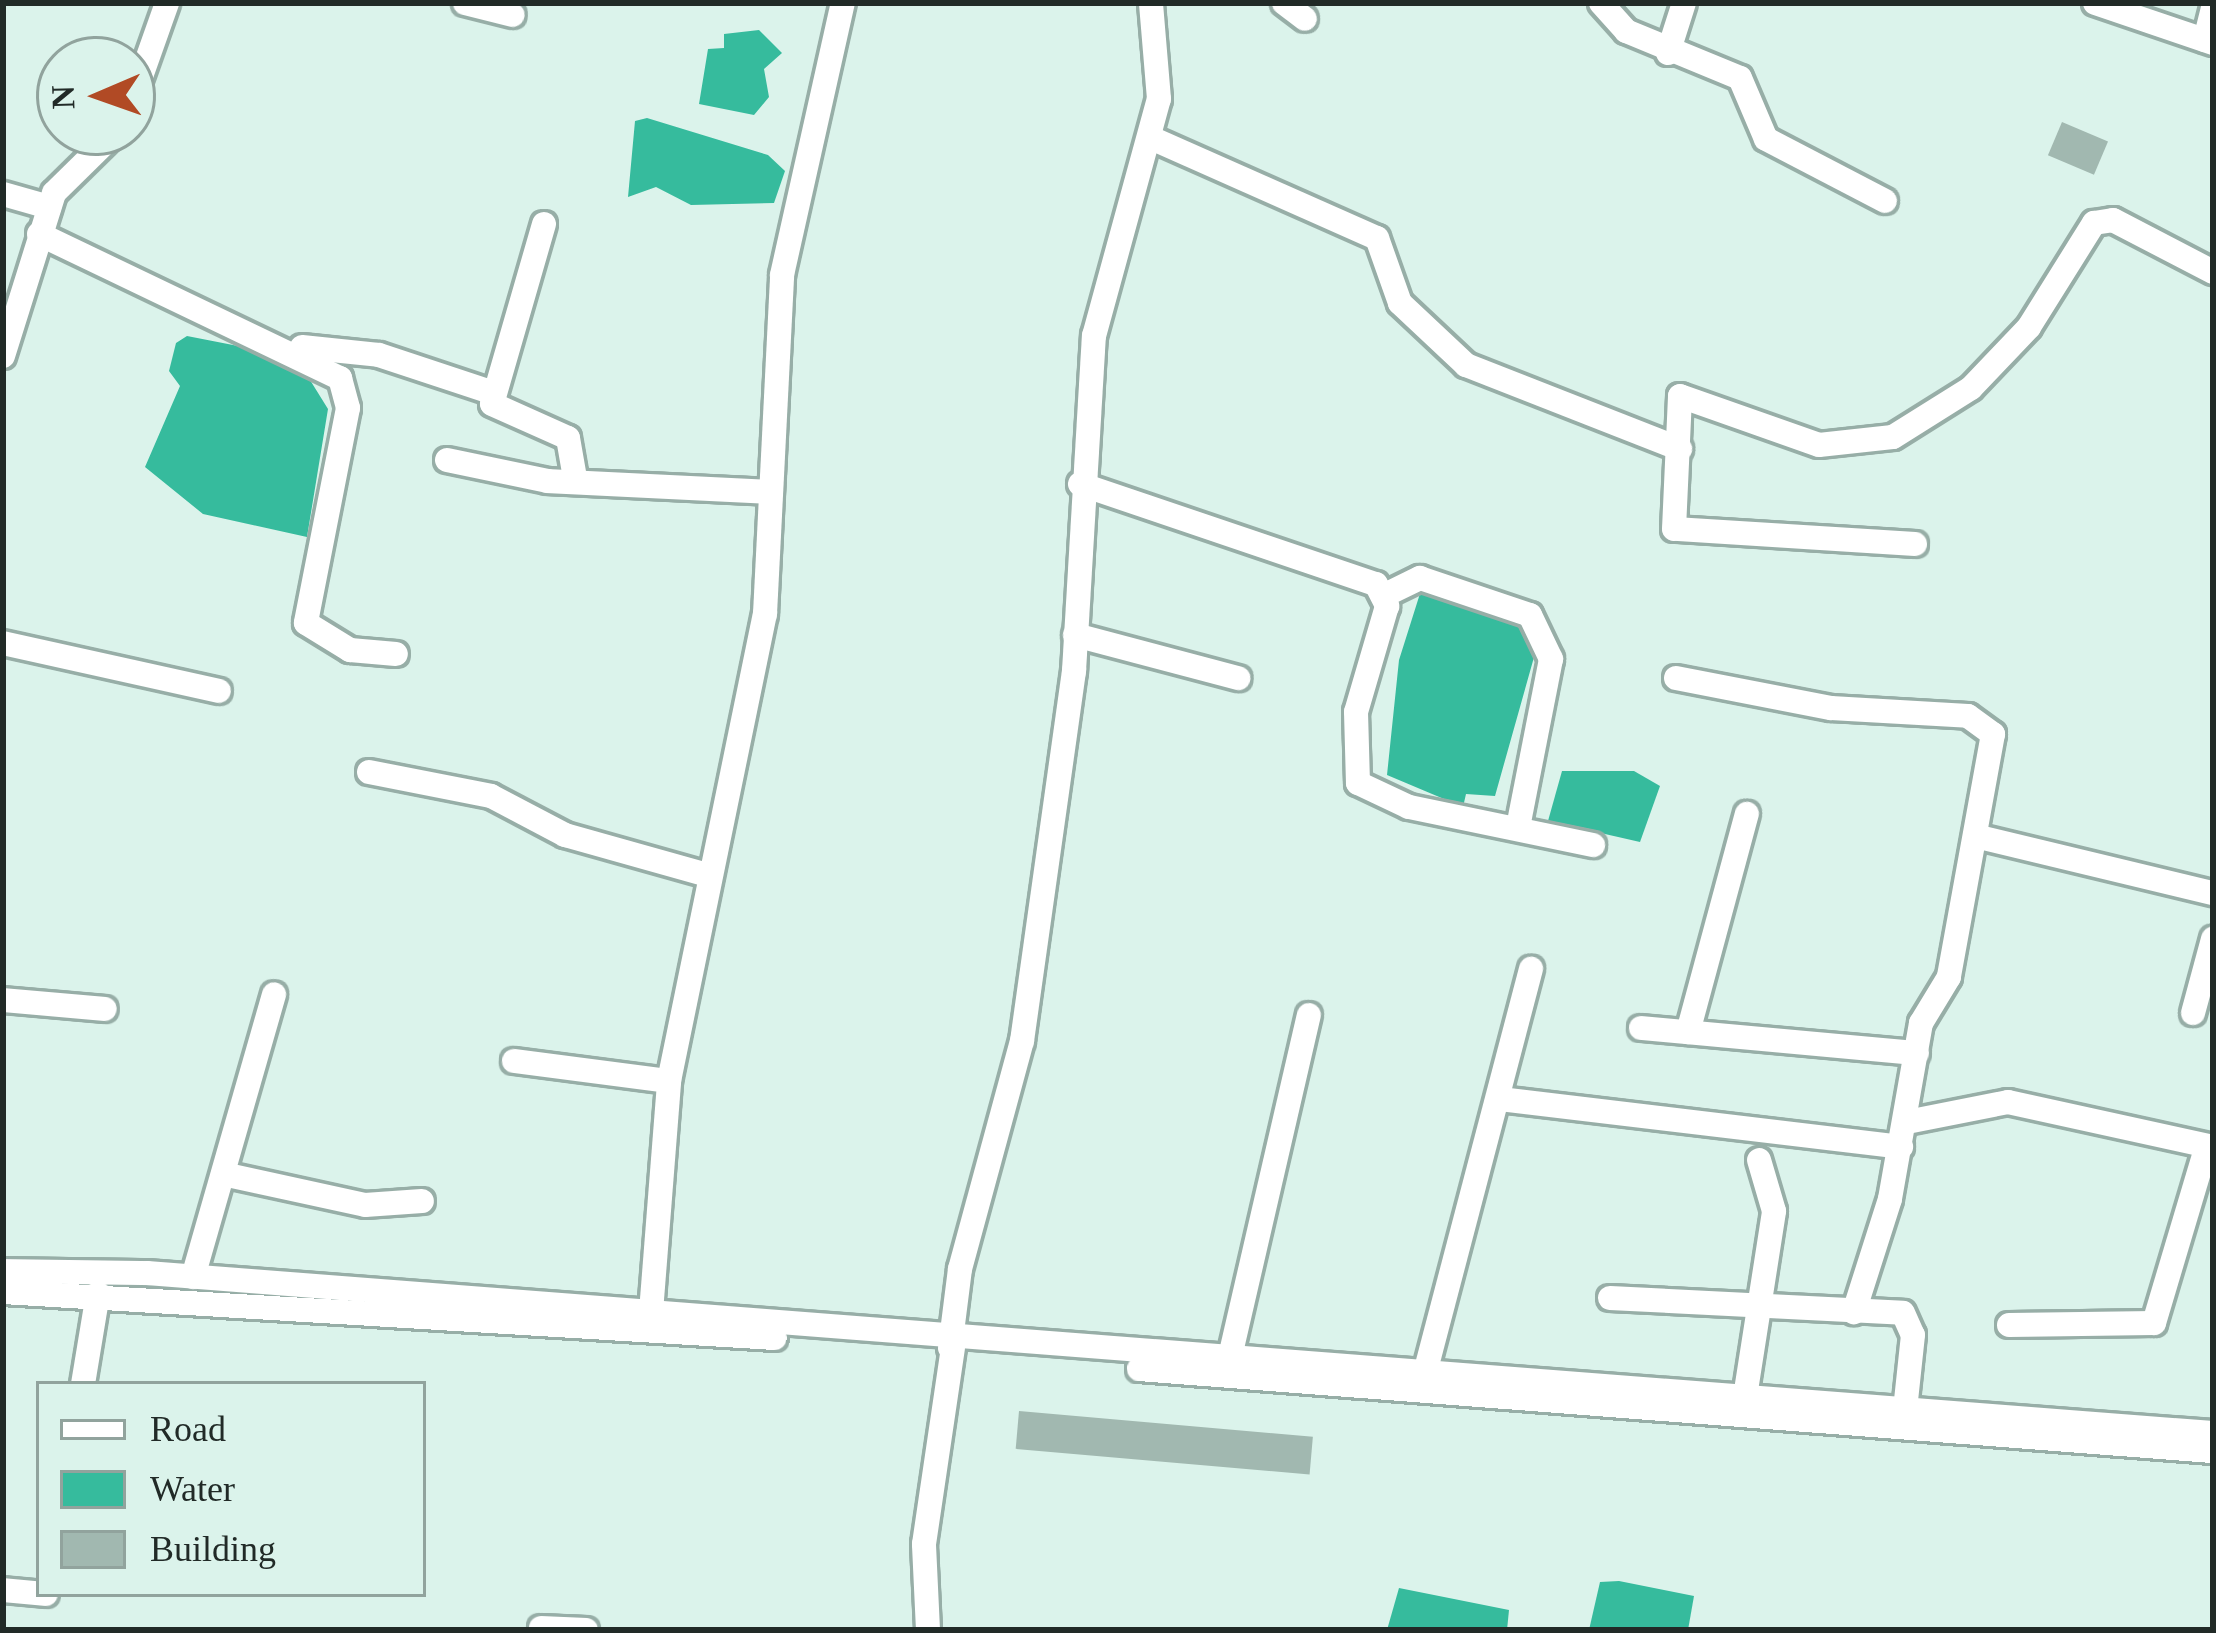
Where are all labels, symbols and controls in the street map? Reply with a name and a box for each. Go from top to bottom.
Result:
north arrow [36,36,156,156]
text: N [45,85,81,110]
legend [36,1381,426,1597]
text: Road [150,1409,226,1449]
text: Water [150,1469,235,1509]
text: Building [150,1529,276,1569]

